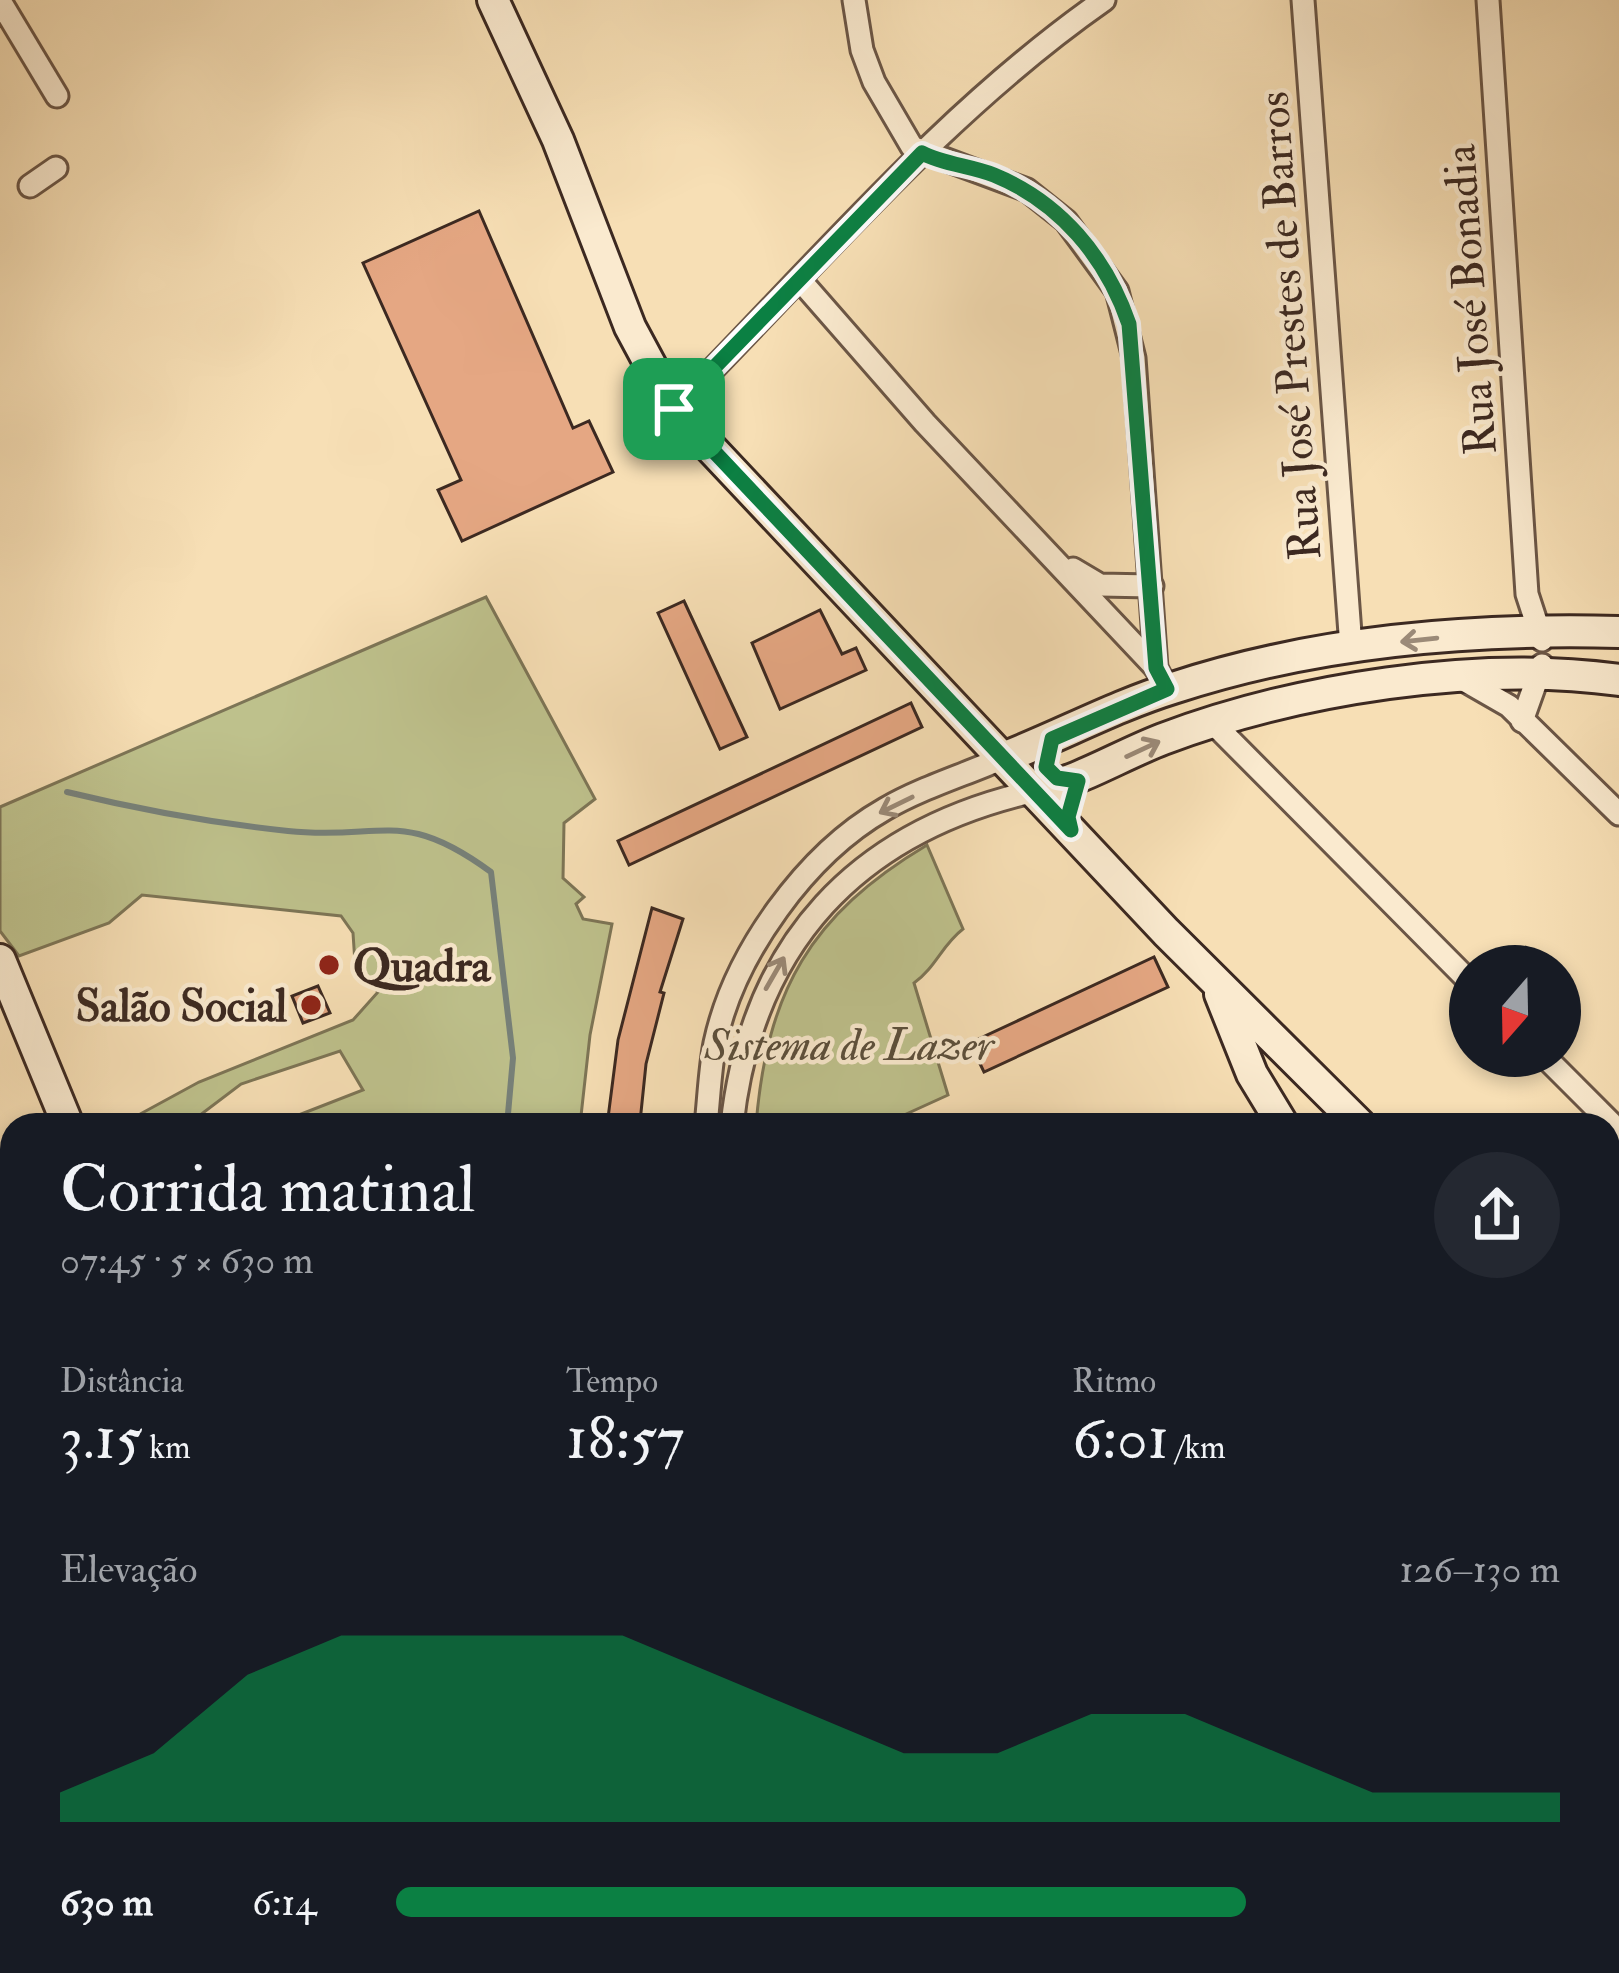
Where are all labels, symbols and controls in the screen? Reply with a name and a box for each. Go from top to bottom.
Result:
street label: Rua José Prestes de Barros [1246,90,1334,562]
street label: Rua José Bonadia [1432,142,1510,457]
pin [623,358,725,460]
icon: arrive [641,376,707,442]
one-way arrow [1400,629,1439,652]
one-way arrow [1124,737,1160,759]
one-way arrow [879,795,915,817]
place label: Quadra [353,939,492,995]
north arrow [1449,945,1581,1077]
map controls [1449,945,1581,1077]
marker: Quadra [316,952,342,978]
one-way arrow [763,956,787,991]
place label: Salão Social [75,979,287,1035]
marker: Salão Social [298,992,324,1018]
park label: Sistema de Lazer [704,1018,996,1074]
text: Corrida matinal [60,1149,475,1232]
button: share [1434,1152,1560,1278]
text: 07:45 · 5 × 630 m [60,1236,314,1285]
text: Distância [60,1361,184,1402]
text: Tempo [566,1361,658,1402]
text: Ritmo [1072,1361,1156,1402]
text: 3.15 [60,1402,142,1477]
text: 18:57 [566,1402,684,1477]
text: 6:01 [1072,1402,1169,1477]
text: km [142,1427,191,1468]
text: /km [1169,1427,1226,1468]
text: Elevação [60,1545,197,1594]
text: 126–130 m [1400,1545,1560,1594]
text: 630 m [60,1878,153,1927]
text: 6:14 [252,1878,316,1927]

